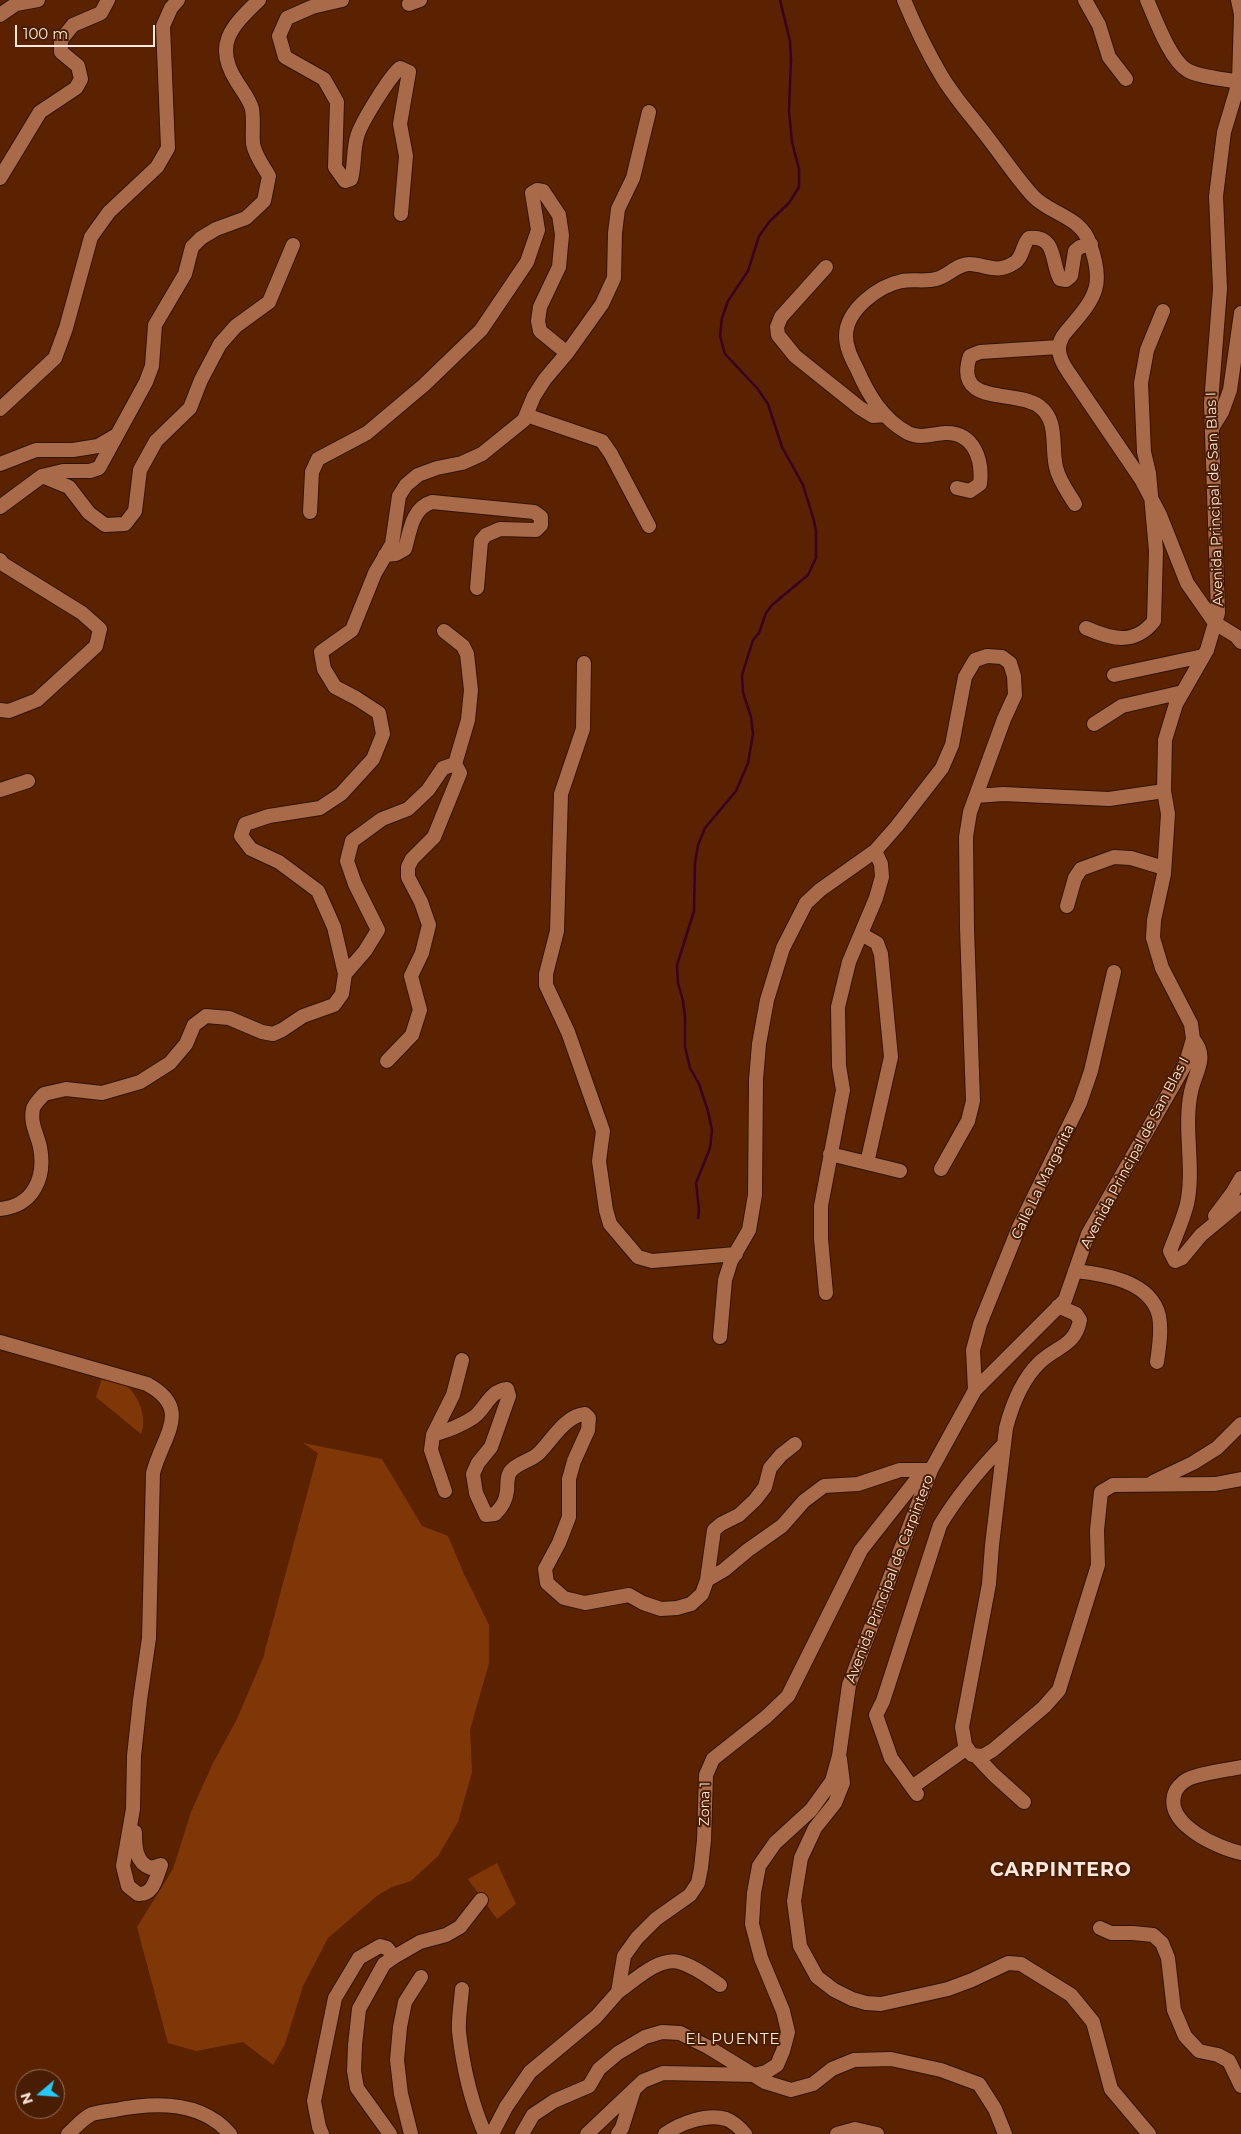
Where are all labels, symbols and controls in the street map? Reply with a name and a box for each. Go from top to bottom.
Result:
scale bar [18,15,158,47]
text: 100 m [23,24,68,43]
street label: Avenida Principal de San Blas I [1203,392,1227,606]
street label: Avenida Principal de San Blas I [1077,1054,1193,1252]
street label: Calle La Margarita [1008,1122,1078,1242]
street label: Avenida Principal de Carpintero [843,1473,937,1685]
street label: Zona 1 [696,1782,714,1826]
district label: CARPINTERO [989,1859,1133,1881]
district label: EL PUENTE [684,2031,782,2049]
north arrow [15,2069,65,2119]
text: N [16,2090,37,2106]

